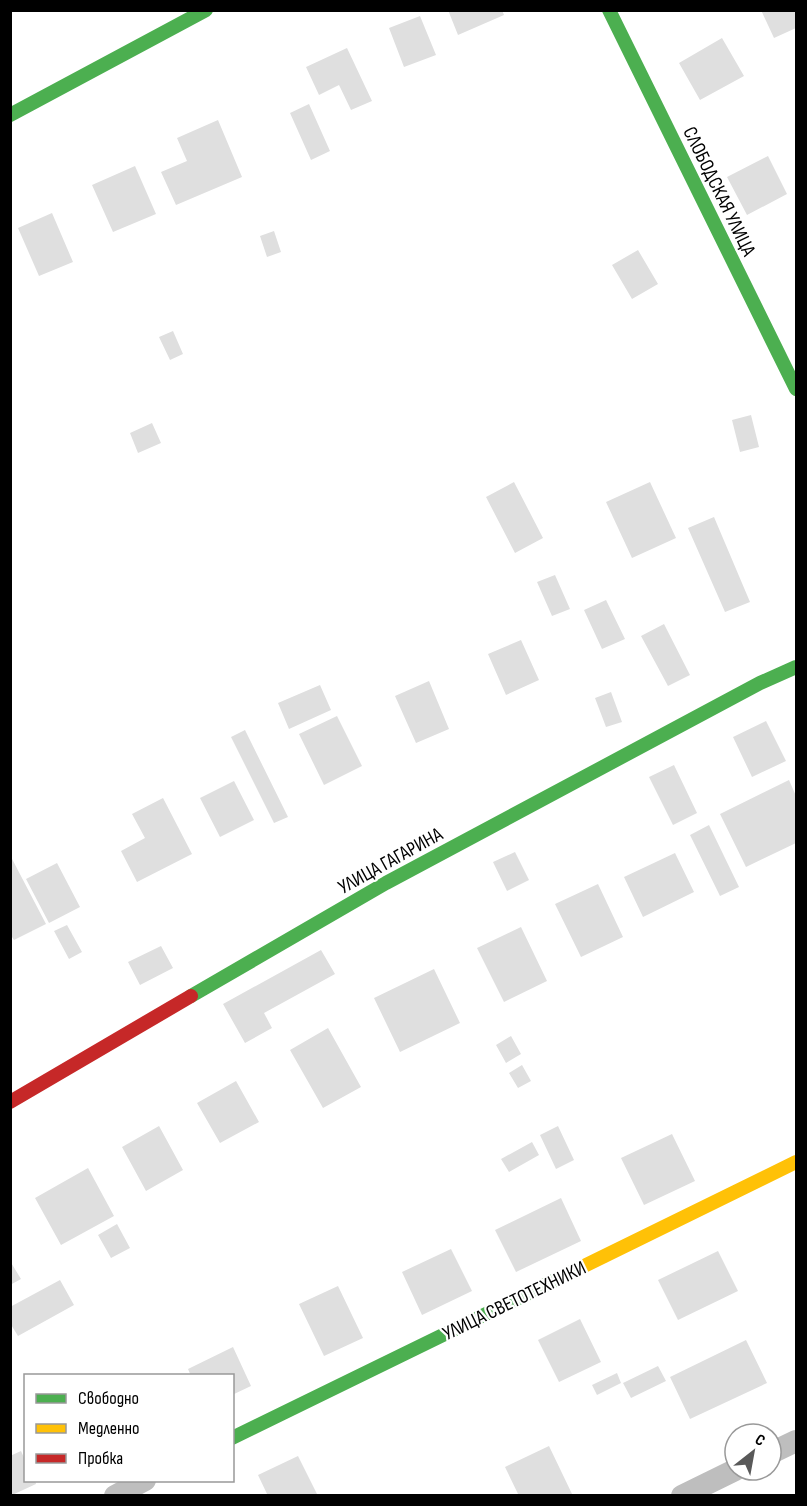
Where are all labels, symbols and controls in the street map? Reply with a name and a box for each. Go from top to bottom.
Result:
street label: СЛОБОДСКАЯ УЛИЦА [677,123,761,260]
street label: УЛИЦА ГАГАРИНА [334,822,447,899]
street label: УЛИЦА СВЕТОТЕХНИКИ [439,1256,590,1346]
legend [24,1374,234,1482]
text: Свободно [78,1388,139,1409]
text: Медленно [78,1418,140,1439]
north arrow [723,1422,783,1482]
text: С [752,1430,768,1451]
text: Пробка [78,1448,123,1469]

